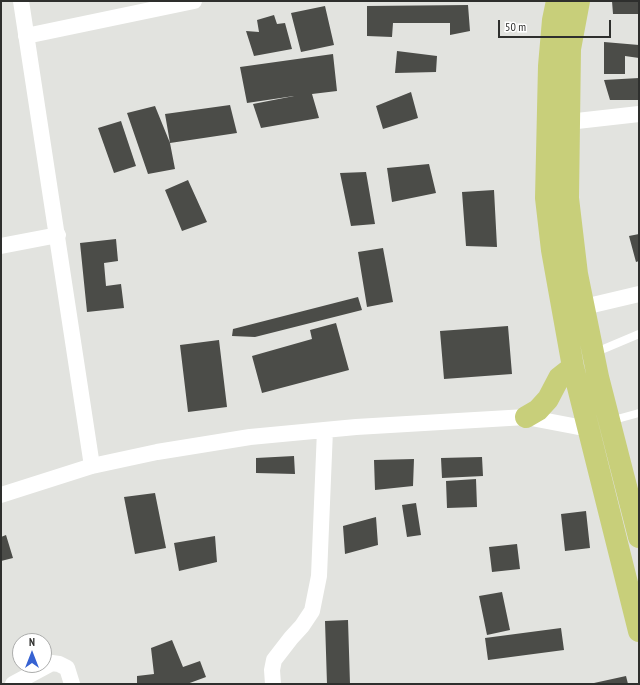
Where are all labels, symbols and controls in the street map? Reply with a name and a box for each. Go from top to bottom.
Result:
scale bar [500,12,613,38]
text: 50 m [505,19,526,34]
north arrow [12,633,52,673]
text: N [29,635,35,649]

